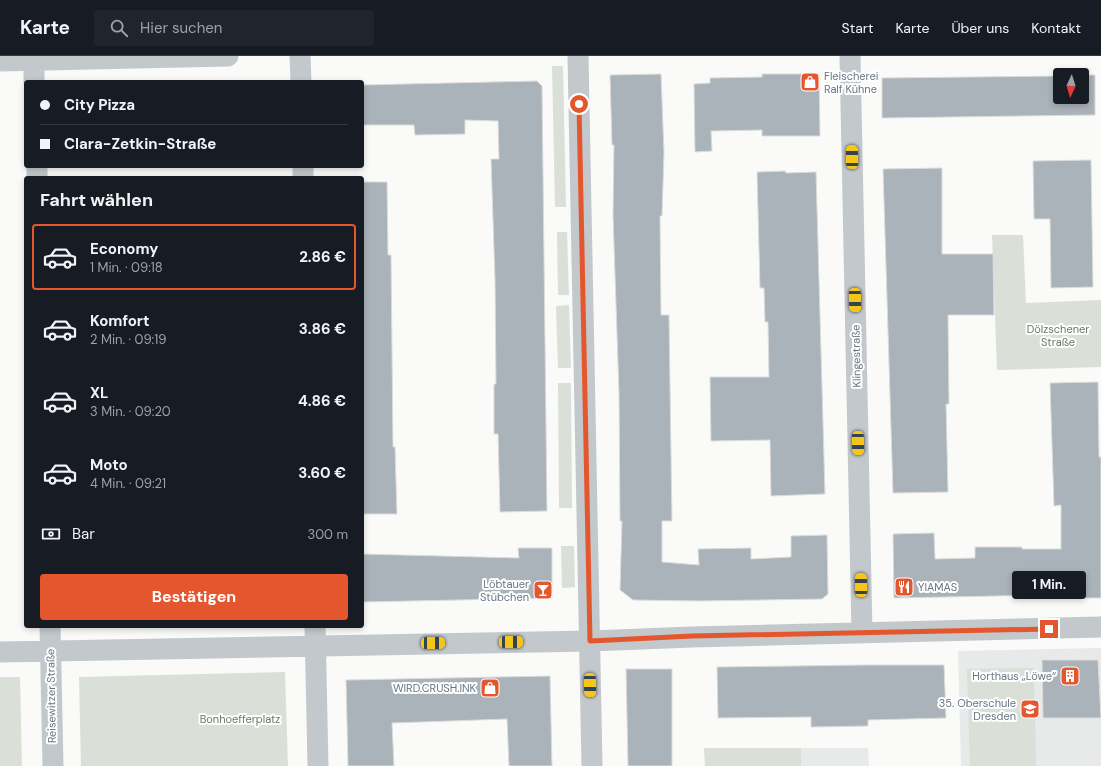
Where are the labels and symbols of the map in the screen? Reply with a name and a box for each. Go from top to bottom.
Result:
north arrow [1053,68,1089,104]
place label: Fleischerei Ralf Kühne [824,69,878,96]
shop icon: Fleischerei Ralf Kühne [799,71,821,93]
route start [570,95,588,113]
car [846,145,858,169]
car [849,288,861,312]
park label: Dölzschener Straße [1027,322,1089,349]
street label: Klingestraße [848,324,864,388]
car [852,431,864,455]
callout: 1 Min. [1012,571,1086,599]
car [855,573,867,597]
restaurant icon: YIAMAS [893,576,915,598]
place label: Löbtauer Stübchen [480,577,529,604]
bar icon: Löbtauer Stübchen [532,579,554,601]
place label: YIAMAS [918,580,957,594]
route end [1040,620,1058,638]
car [499,636,523,648]
car [421,637,445,649]
street label: Reisewitzer Straße [43,649,59,743]
building icon: Horthaus „Löwe“ [1059,665,1081,687]
place label: Horthaus „Löwe“ [972,669,1056,683]
car [584,673,596,697]
shop icon: WIRD.CRUSH.INK [479,677,501,699]
place label: WIRD.CRUSH.INK [393,681,477,695]
place label: 35. Oberschule Dresden [939,696,1016,723]
school or university icon: 35. Oberschule Dresden [1019,698,1041,720]
park label: Bonhoefferplatz [200,712,280,726]

